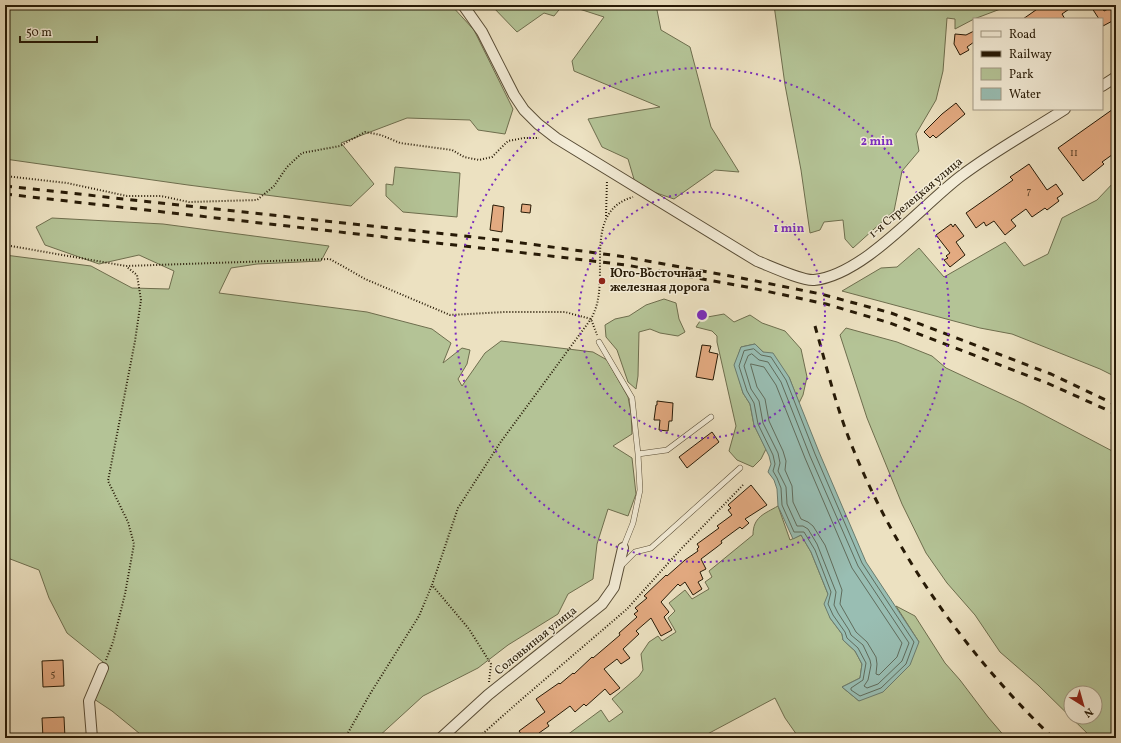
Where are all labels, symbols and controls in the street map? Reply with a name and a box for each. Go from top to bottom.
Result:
scale bar [20,18,97,44]
legend [973,18,1103,110]
text: 50 m [26,25,52,41]
text: Road [1009,27,1036,43]
text: Railway [1009,47,1052,63]
text: Park [1009,67,1034,83]
text: Water [1009,87,1041,103]
text: 2 min [861,134,893,150]
house number: 11 [1070,146,1078,160]
street label: 1-я Стрелецкая улица [866,154,966,242]
house number: 7 [1027,184,1032,198]
text: 1 min [774,221,805,237]
place label: Юго-Восточная железная дорога [610,266,710,296]
marker: Юго-Восточная железная дорога [597,276,607,286]
centre of rings [695,308,709,322]
street label: Соловьиная улица [492,603,580,679]
house number: 5 [51,667,56,681]
north arrow [1063,685,1103,725]
text: N [1080,703,1096,720]

